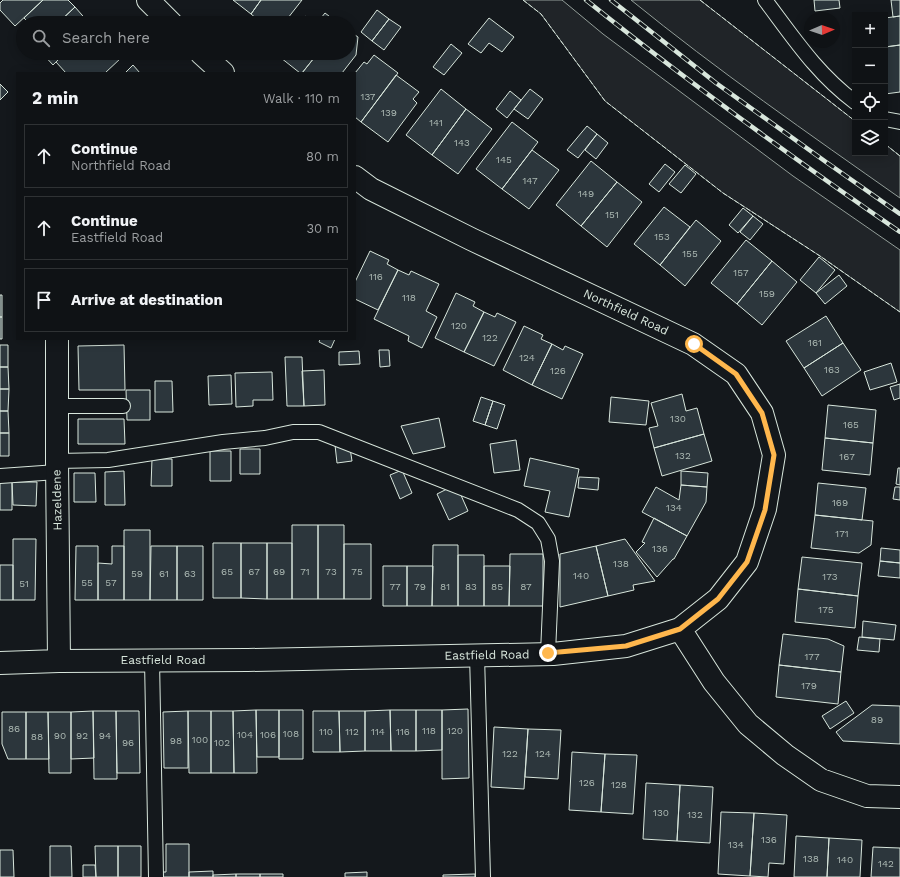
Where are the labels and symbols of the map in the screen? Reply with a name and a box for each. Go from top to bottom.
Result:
north arrow [804,12,840,48]
house number: 137 [361,91,376,102]
house number: 139 [381,107,397,118]
house number: 141 [429,117,443,128]
house number: 143 [454,137,470,148]
house number: 145 [496,154,512,165]
house number: 147 [522,175,538,186]
house number: 149 [578,188,594,199]
house number: 151 [605,209,619,220]
house number: 153 [654,231,670,242]
house number: 155 [682,248,698,259]
house number: 157 [733,267,749,278]
house number: 116 [369,271,383,282]
street label: Northfield Road [581,286,671,338]
house number: 159 [759,288,775,299]
house number: 118 [402,292,416,303]
house number: 120 [451,320,467,331]
house number: 122 [482,332,498,343]
route start [685,335,703,353]
house number: 161 [808,337,822,348]
house number: 124 [519,352,535,363]
house number: 163 [824,364,840,375]
house number: 126 [550,365,566,376]
house number: 130 [670,413,686,424]
house number: 165 [843,419,859,430]
house number: 132 [675,450,691,461]
house number: 167 [839,451,855,462]
street label: Hazeldene [49,469,65,531]
house number: 169 [832,497,848,508]
house number: 134 [666,502,682,513]
house number: 171 [835,528,849,539]
house number: 136 [652,543,668,554]
house number: 138 [613,558,629,569]
house number: 65 [221,566,233,577]
house number: 67 [248,566,260,577]
house number: 69 [273,566,285,577]
house number: 71 [300,566,310,577]
house number: 73 [325,566,337,577]
house number: 75 [351,566,363,577]
house number: 59 [131,568,143,579]
house number: 61 [159,568,169,579]
house number: 63 [184,568,196,579]
house number: 140 [573,570,589,581]
house number: 173 [822,571,838,582]
house number: 55 [81,577,93,588]
house number: 57 [105,577,117,588]
house number: 51 [19,578,29,589]
house number: 77 [389,581,401,592]
house number: 79 [414,581,426,592]
house number: 81 [440,581,450,592]
house number: 83 [465,581,477,592]
house number: 85 [491,581,503,592]
house number: 87 [520,581,532,592]
house number: 175 [818,604,834,615]
route end [539,644,557,662]
street label: Eastfield Road [444,647,530,663]
house number: 177 [804,651,820,662]
street label: Eastfield Road [121,653,205,667]
house number: 179 [801,680,817,691]
house number: 89 [871,714,883,725]
house number: 86 [8,723,20,734]
house number: 118 [422,725,436,736]
house number: 120 [447,725,463,736]
house number: 110 [319,726,333,737]
house number: 112 [345,726,359,737]
house number: 114 [371,726,385,737]
house number: 116 [396,726,410,737]
house number: 108 [283,728,299,739]
house number: 104 [237,729,253,740]
house number: 106 [260,729,276,740]
house number: 90 [54,730,66,741]
house number: 92 [76,730,88,741]
house number: 94 [99,730,111,741]
house number: 88 [31,731,43,742]
house number: 100 [192,734,208,745]
house number: 98 [170,735,182,746]
house number: 96 [122,737,134,748]
house number: 102 [214,737,230,748]
house number: 122 [502,748,518,759]
house number: 124 [535,748,551,759]
house number: 126 [579,777,595,788]
house number: 128 [611,779,627,790]
house number: 130 [653,807,669,818]
house number: 132 [687,809,703,820]
house number: 136 [761,834,777,845]
house number: 134 [728,839,744,850]
house number: 138 [803,853,819,864]
house number: 140 [837,854,853,865]
house number: 142 [878,858,894,869]

